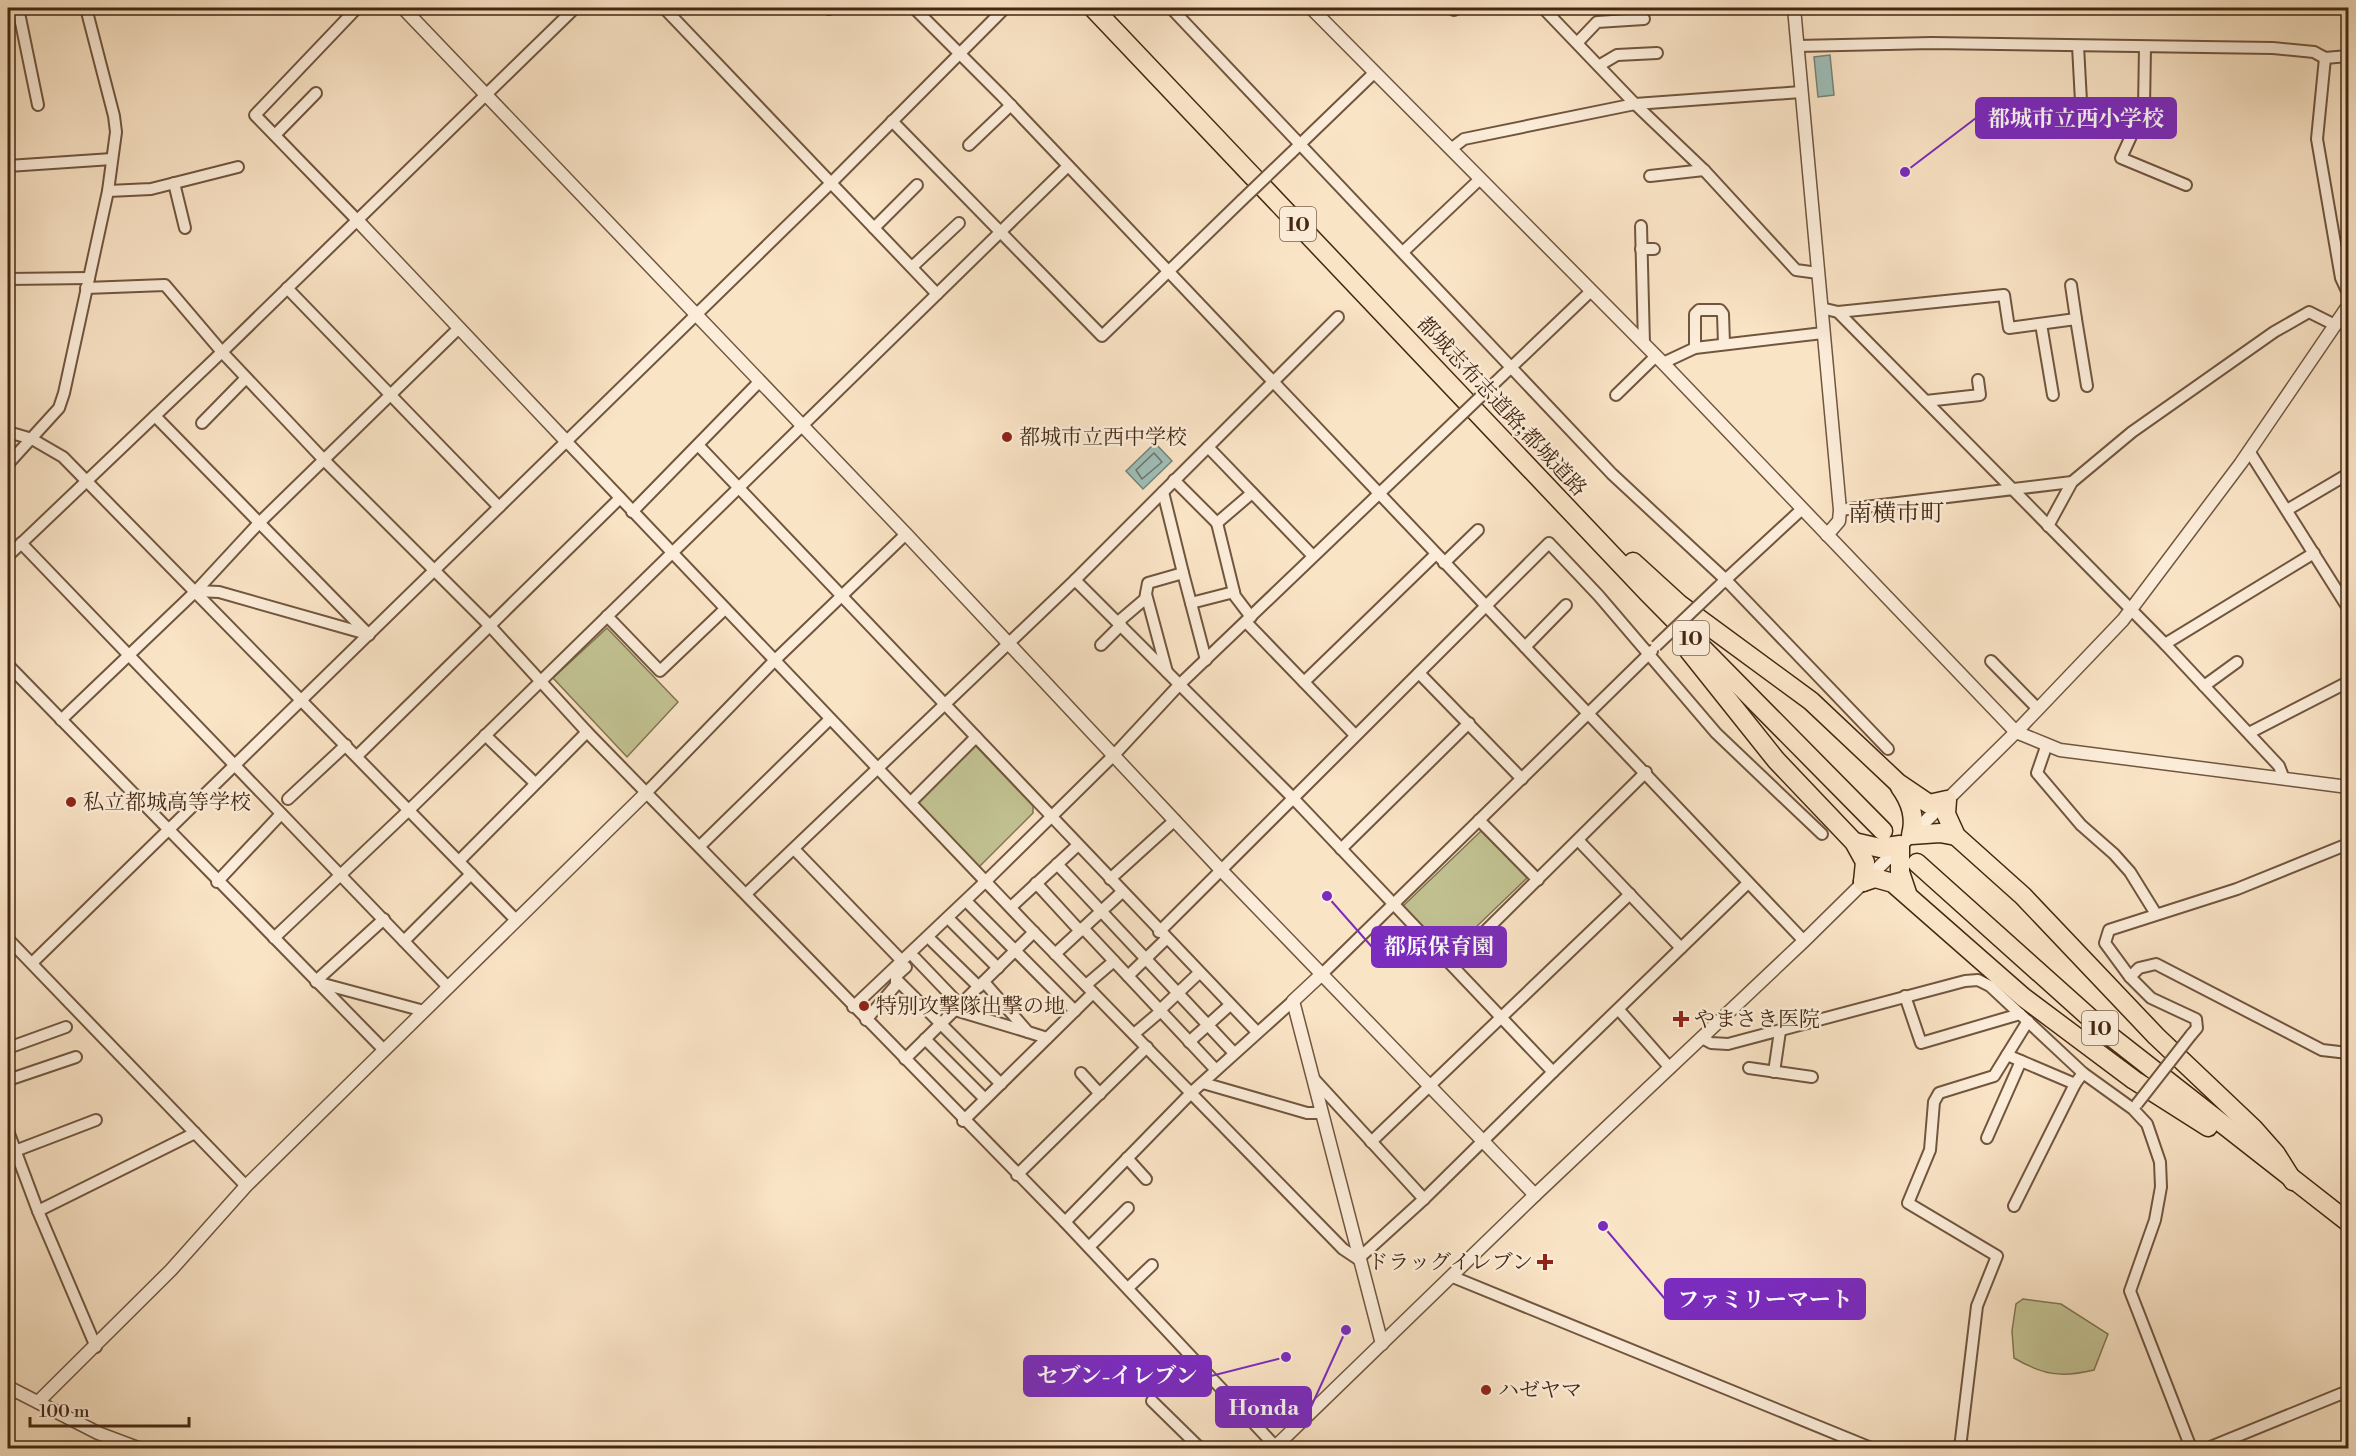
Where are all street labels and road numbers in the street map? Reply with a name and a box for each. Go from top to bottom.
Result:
road number: 10 [1280,207,1316,241]
street label: 都城志布志道路;都城道路 [1411,311,1592,502]
road number: 10 [1673,621,1709,655]
road number: 10 [2082,1011,2118,1045]

